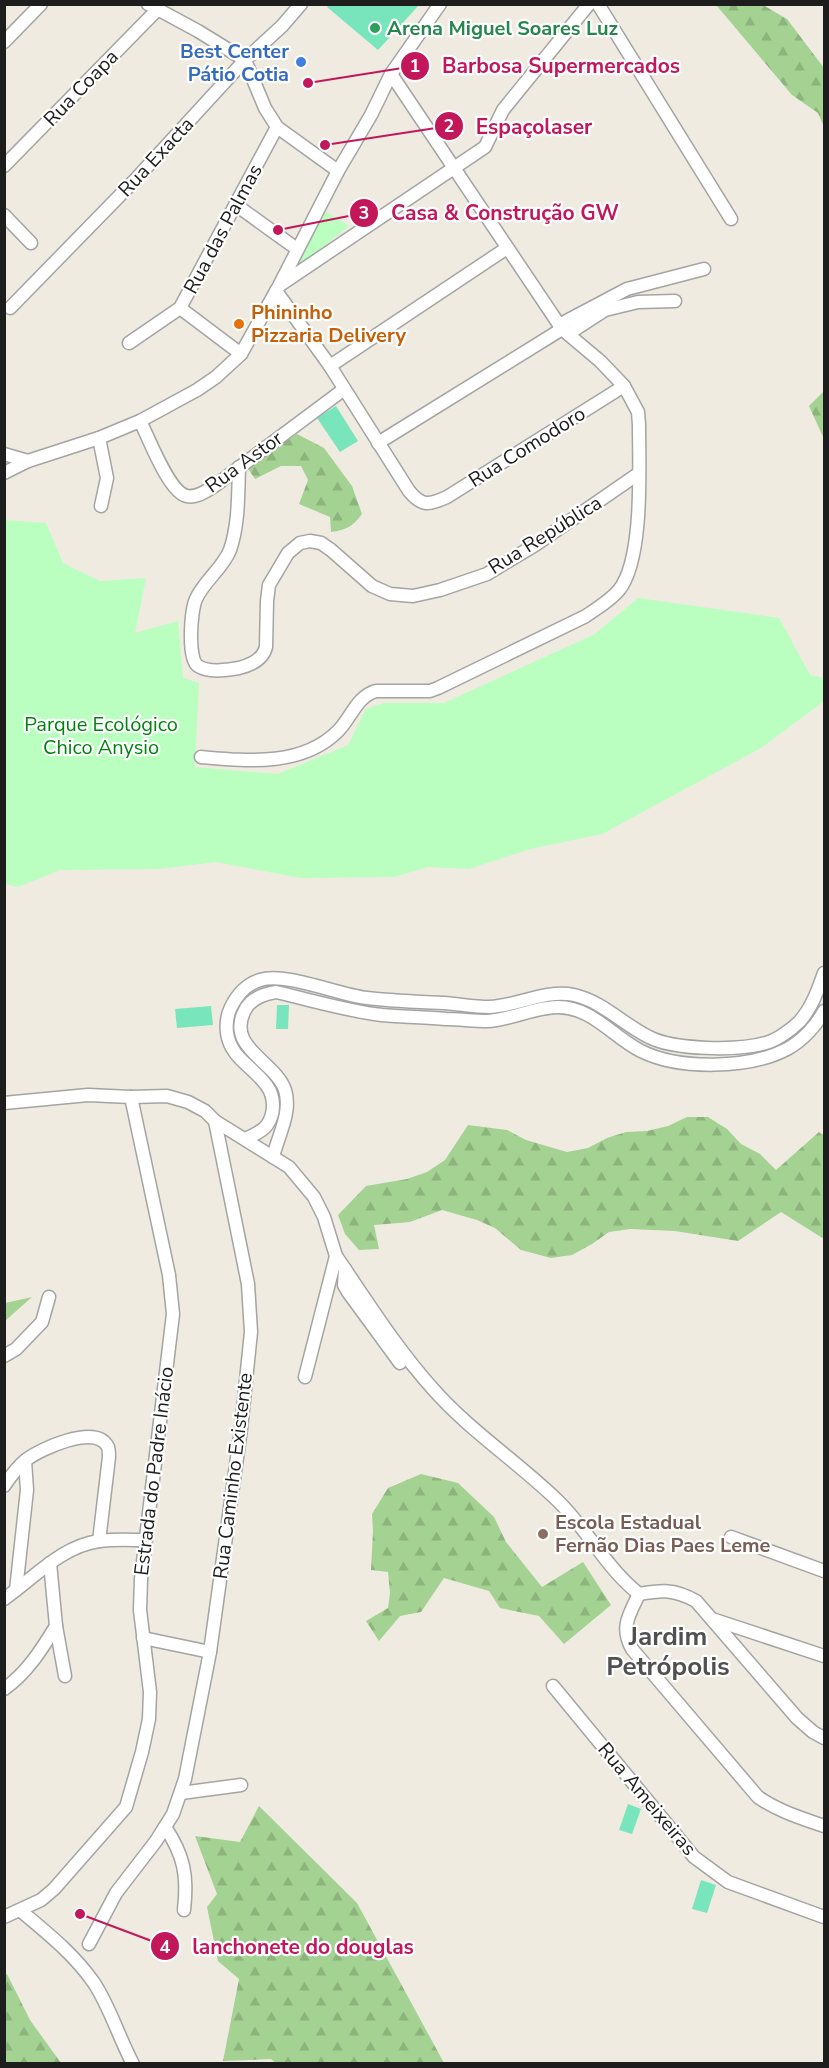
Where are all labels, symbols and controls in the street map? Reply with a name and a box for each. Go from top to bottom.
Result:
place label: Arena Miguel Soares Luz [387,15,618,42]
marker: Arena Miguel Soares Luz [368,21,382,35]
place label: Best Center Pátio Cotia [180,38,289,88]
street label: Rua Coapa [38,44,124,132]
callout: Barbosa Supermercados [400,47,692,86]
text: Barbosa Supermercados [442,52,680,80]
text: 1 [410,54,420,78]
marker: Best Center Pátio Cotia [294,55,308,69]
callout: Espaçolaser [434,107,605,146]
street label: Rua Exacta [112,111,200,203]
text: Espaçolaser [476,113,593,141]
text: 2 [444,114,454,138]
street label: Rua das Palmas [177,159,269,299]
callout: Casa & Construção GW [349,193,631,232]
text: Casa & Construção GW [391,199,619,227]
text: 3 [359,201,369,225]
place label: Phininho Pizzaria Delivery [251,299,406,349]
marker: Phininho Pizzaria Delivery [232,317,246,331]
street label: Rua Comodoro [463,400,591,494]
street label: Rua Astor [200,425,288,499]
street label: Rua República [483,489,607,581]
park label: Parque Ecológico Chico Anysio [24,711,178,761]
street label: Estrada do Padre Inácio [128,1365,180,1577]
street label: Rua Caminho Existente [207,1371,259,1581]
place label: Escola Estadual Fernão Dias Paes Leme [555,1509,771,1559]
marker: Escola Estadual Fernão Dias Paes Leme [536,1527,550,1541]
district label: Jardim Petrópolis [606,1619,730,1684]
street label: Rua Ameixeiras [592,1737,702,1861]
callout: lanchonete do douglas [150,1927,425,1966]
text: lanchonete do douglas [192,1933,414,1961]
text: 4 [160,1935,171,1959]

